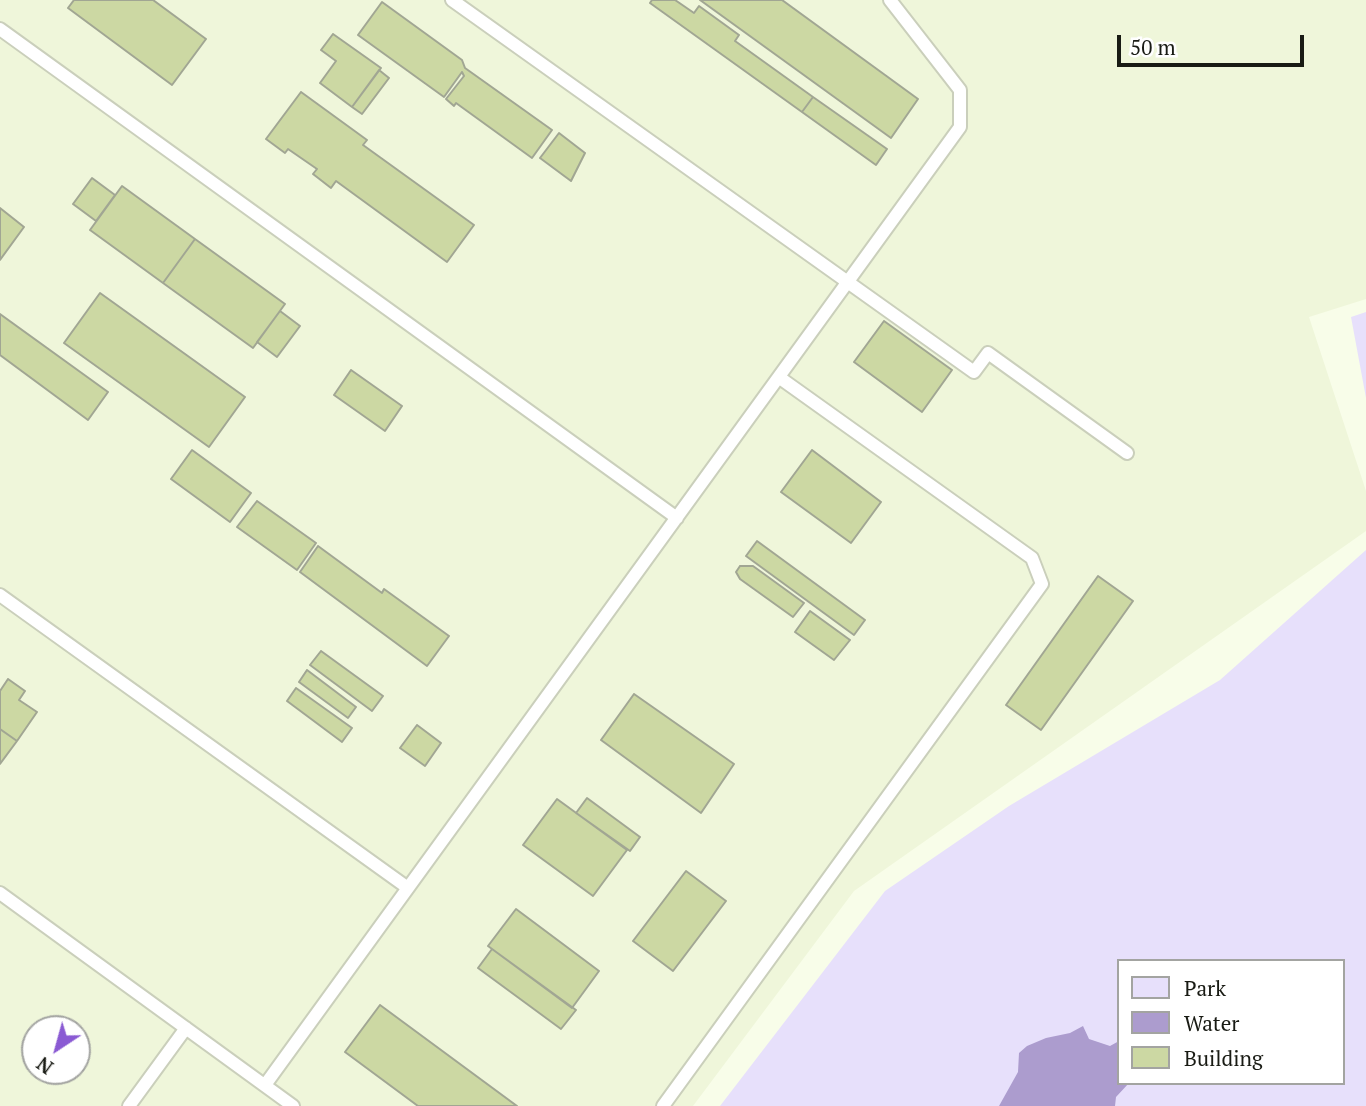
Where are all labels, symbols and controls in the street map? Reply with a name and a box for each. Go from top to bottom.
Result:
scale bar [1121,21,1308,65]
text: 50 m [1130,33,1176,61]
legend [1118,959,1345,1085]
text: Park [1184,974,1226,1002]
text: Water [1184,1009,1239,1037]
north arrow [21,1015,91,1085]
text: Building [1184,1044,1263,1072]
text: N [31,1051,58,1080]

